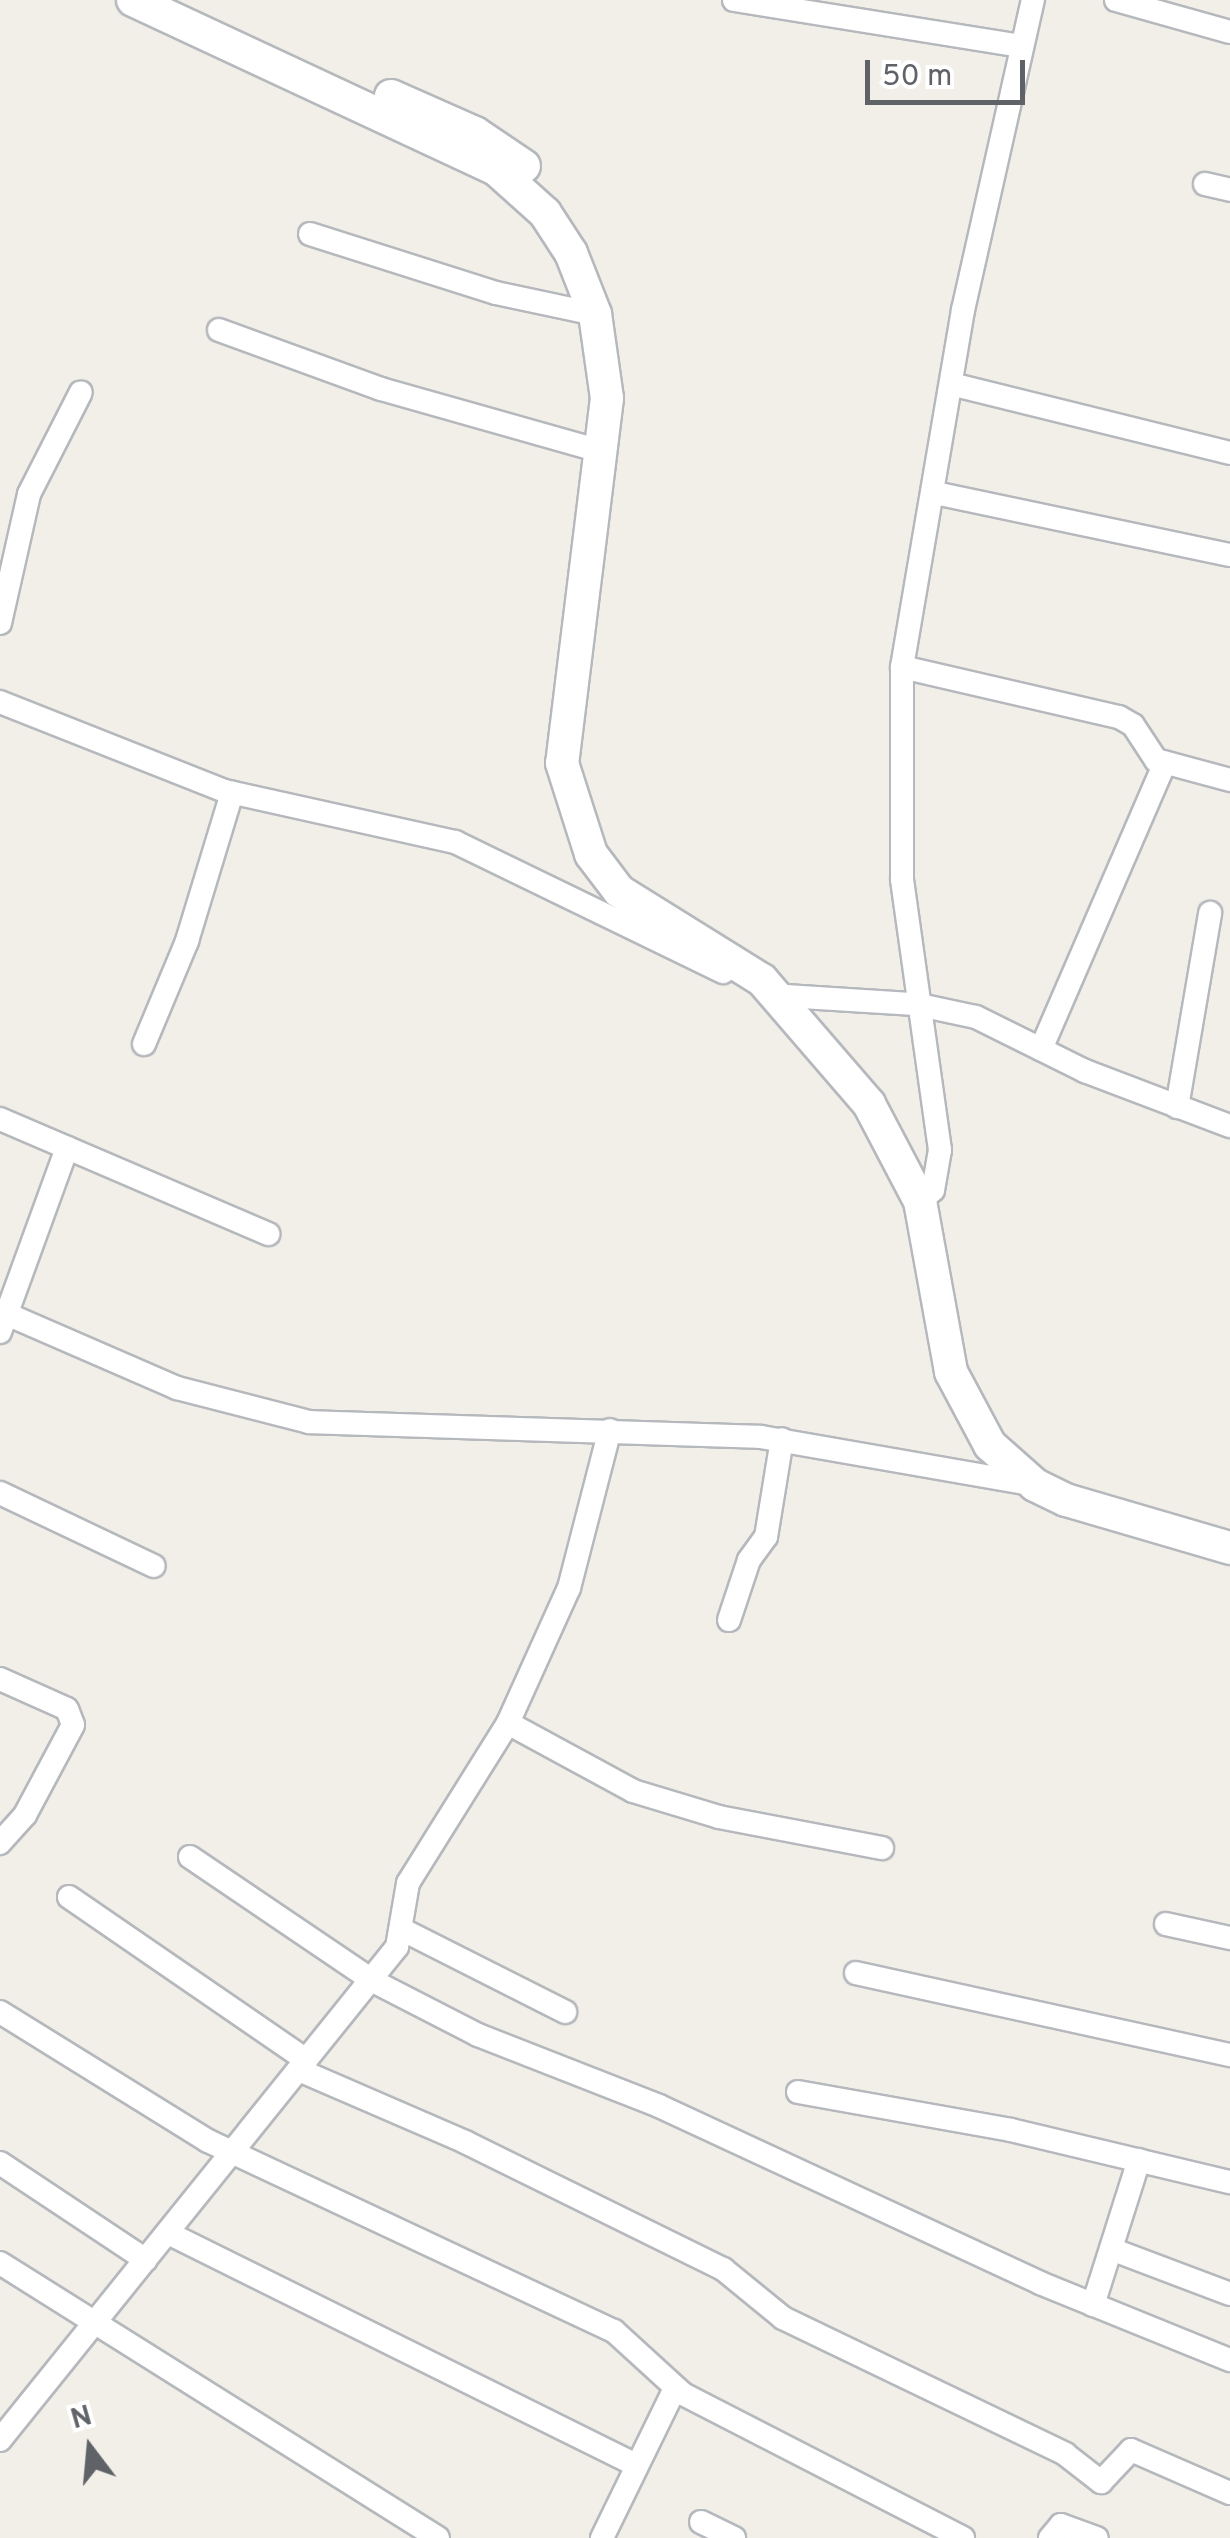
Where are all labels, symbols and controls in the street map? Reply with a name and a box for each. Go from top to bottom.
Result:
scale bar [870,40,1030,102]
text: 50 m [882,59,952,96]
north arrow [40,2398,140,2498]
text: N [67,2399,96,2439]

